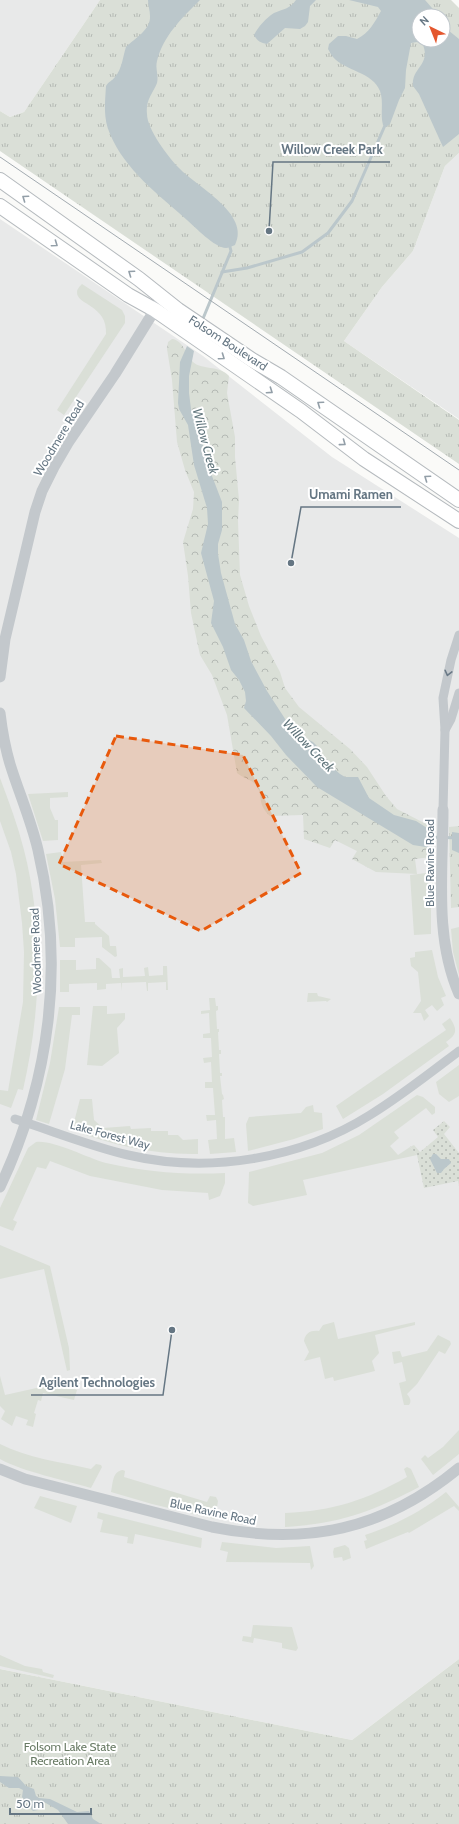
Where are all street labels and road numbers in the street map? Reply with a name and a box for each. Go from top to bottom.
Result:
street label: Folsom Boulevard [186,312,270,374]
street label: Woodmere Road [30,397,87,478]
street label: Blue Ravine Road [422,819,437,907]
street label: Woodmere Road [27,908,44,994]
street label: Lake Forest Way [69,1117,152,1152]
street label: Blue Ravine Road [169,1495,258,1528]

